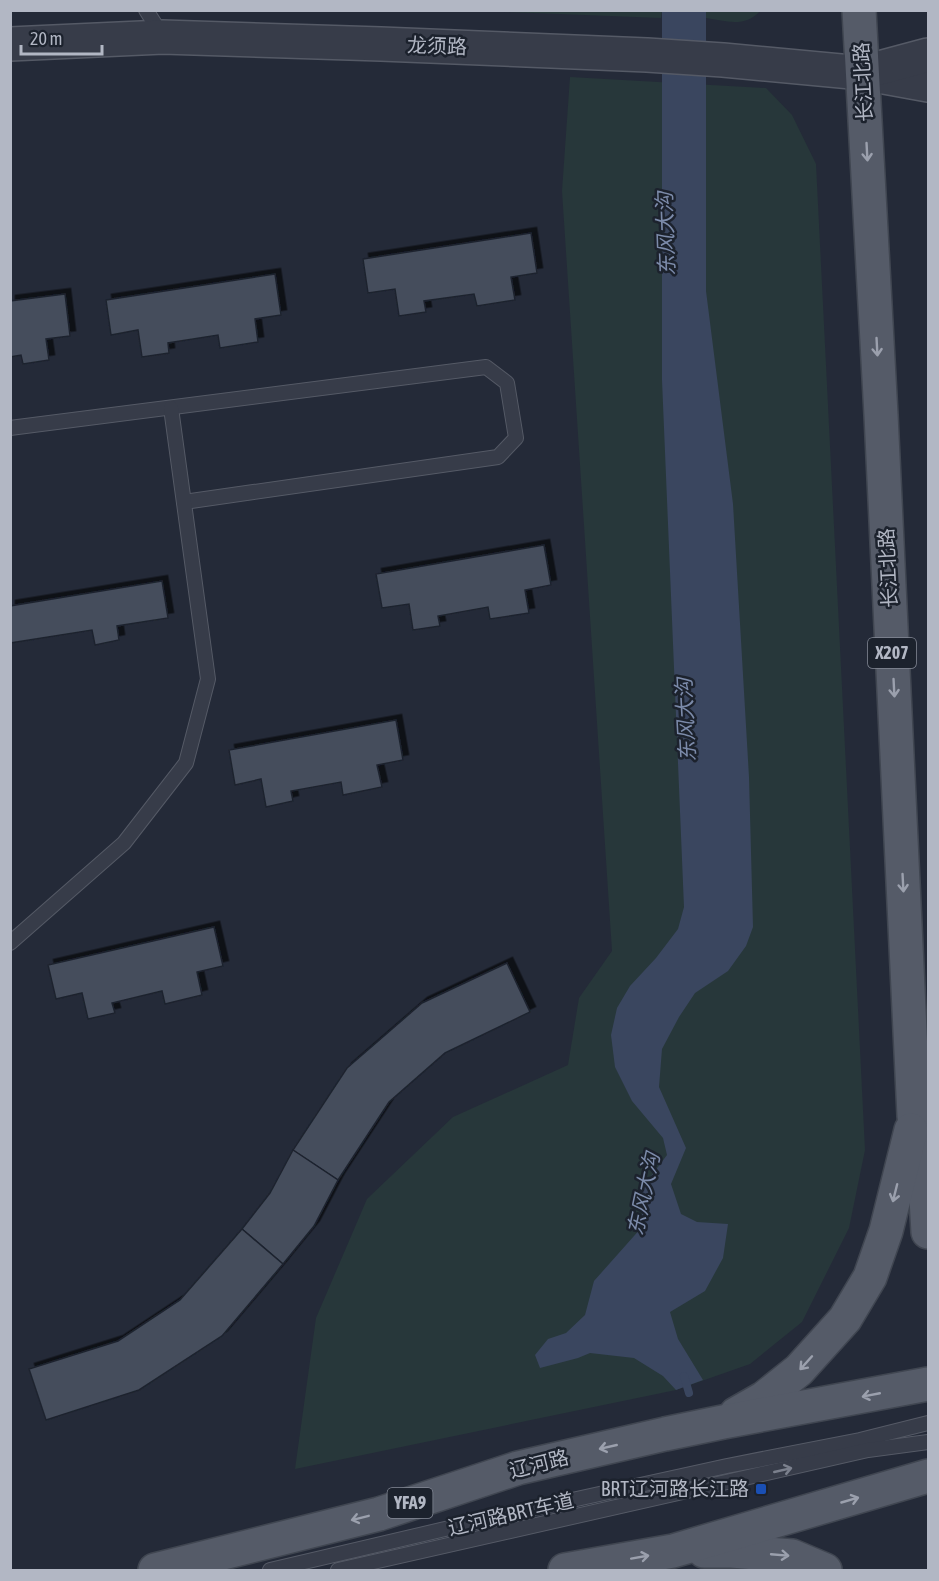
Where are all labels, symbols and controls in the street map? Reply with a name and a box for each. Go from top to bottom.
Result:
scale bar [21,18,102,56]
text: 20 m [30,28,62,49]
street label: 龙须路 [407,33,467,58]
street label: 长江北路 [849,41,876,123]
one-way arrow [861,142,872,161]
water label: 东风大沟 [651,190,678,276]
one-way arrow [872,336,883,356]
street label: 长江北路 [874,527,901,609]
road number: X207 [868,638,916,668]
water label: 东风大沟 [671,675,699,763]
one-way arrow [889,678,900,698]
one-way arrow [898,873,909,893]
water label: 东风大沟 [623,1148,664,1237]
one-way arrow [889,1184,901,1203]
one-way arrow [799,1355,813,1370]
one-way arrow [862,1390,881,1401]
one-way arrow [599,1442,618,1453]
street label: 辽河路 [507,1445,571,1482]
one-way arrow [773,1464,792,1475]
place label: BRT辽河路长江路 [601,1477,749,1500]
marker: BRT辽河路长江路 [754,1482,768,1496]
road number: YFA9 [388,1488,432,1518]
street label: 辽河路BRT车道 [446,1488,576,1539]
one-way arrow [840,1494,859,1505]
one-way arrow [351,1513,370,1525]
one-way arrow [770,1550,790,1561]
one-way arrow [629,1551,649,1562]

